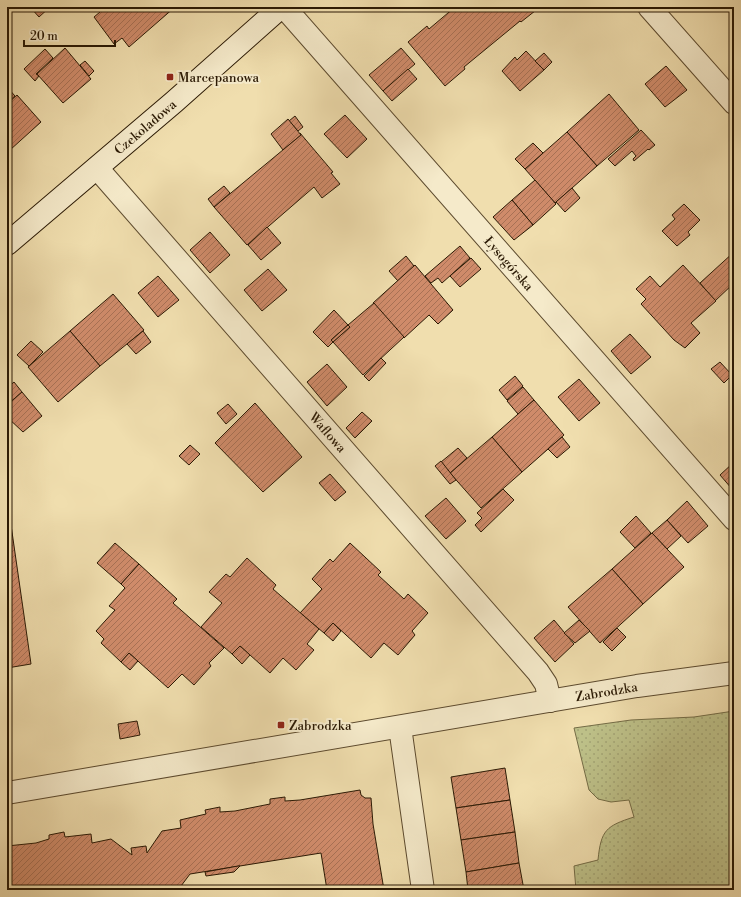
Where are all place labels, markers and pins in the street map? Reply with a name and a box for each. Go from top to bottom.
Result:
place label: Marcepanowa [178,70,260,86]
marker: Marcepanowa [165,72,175,82]
place label: Zabrodzka [289,718,352,734]
marker: Zabrodzka [276,720,286,730]

